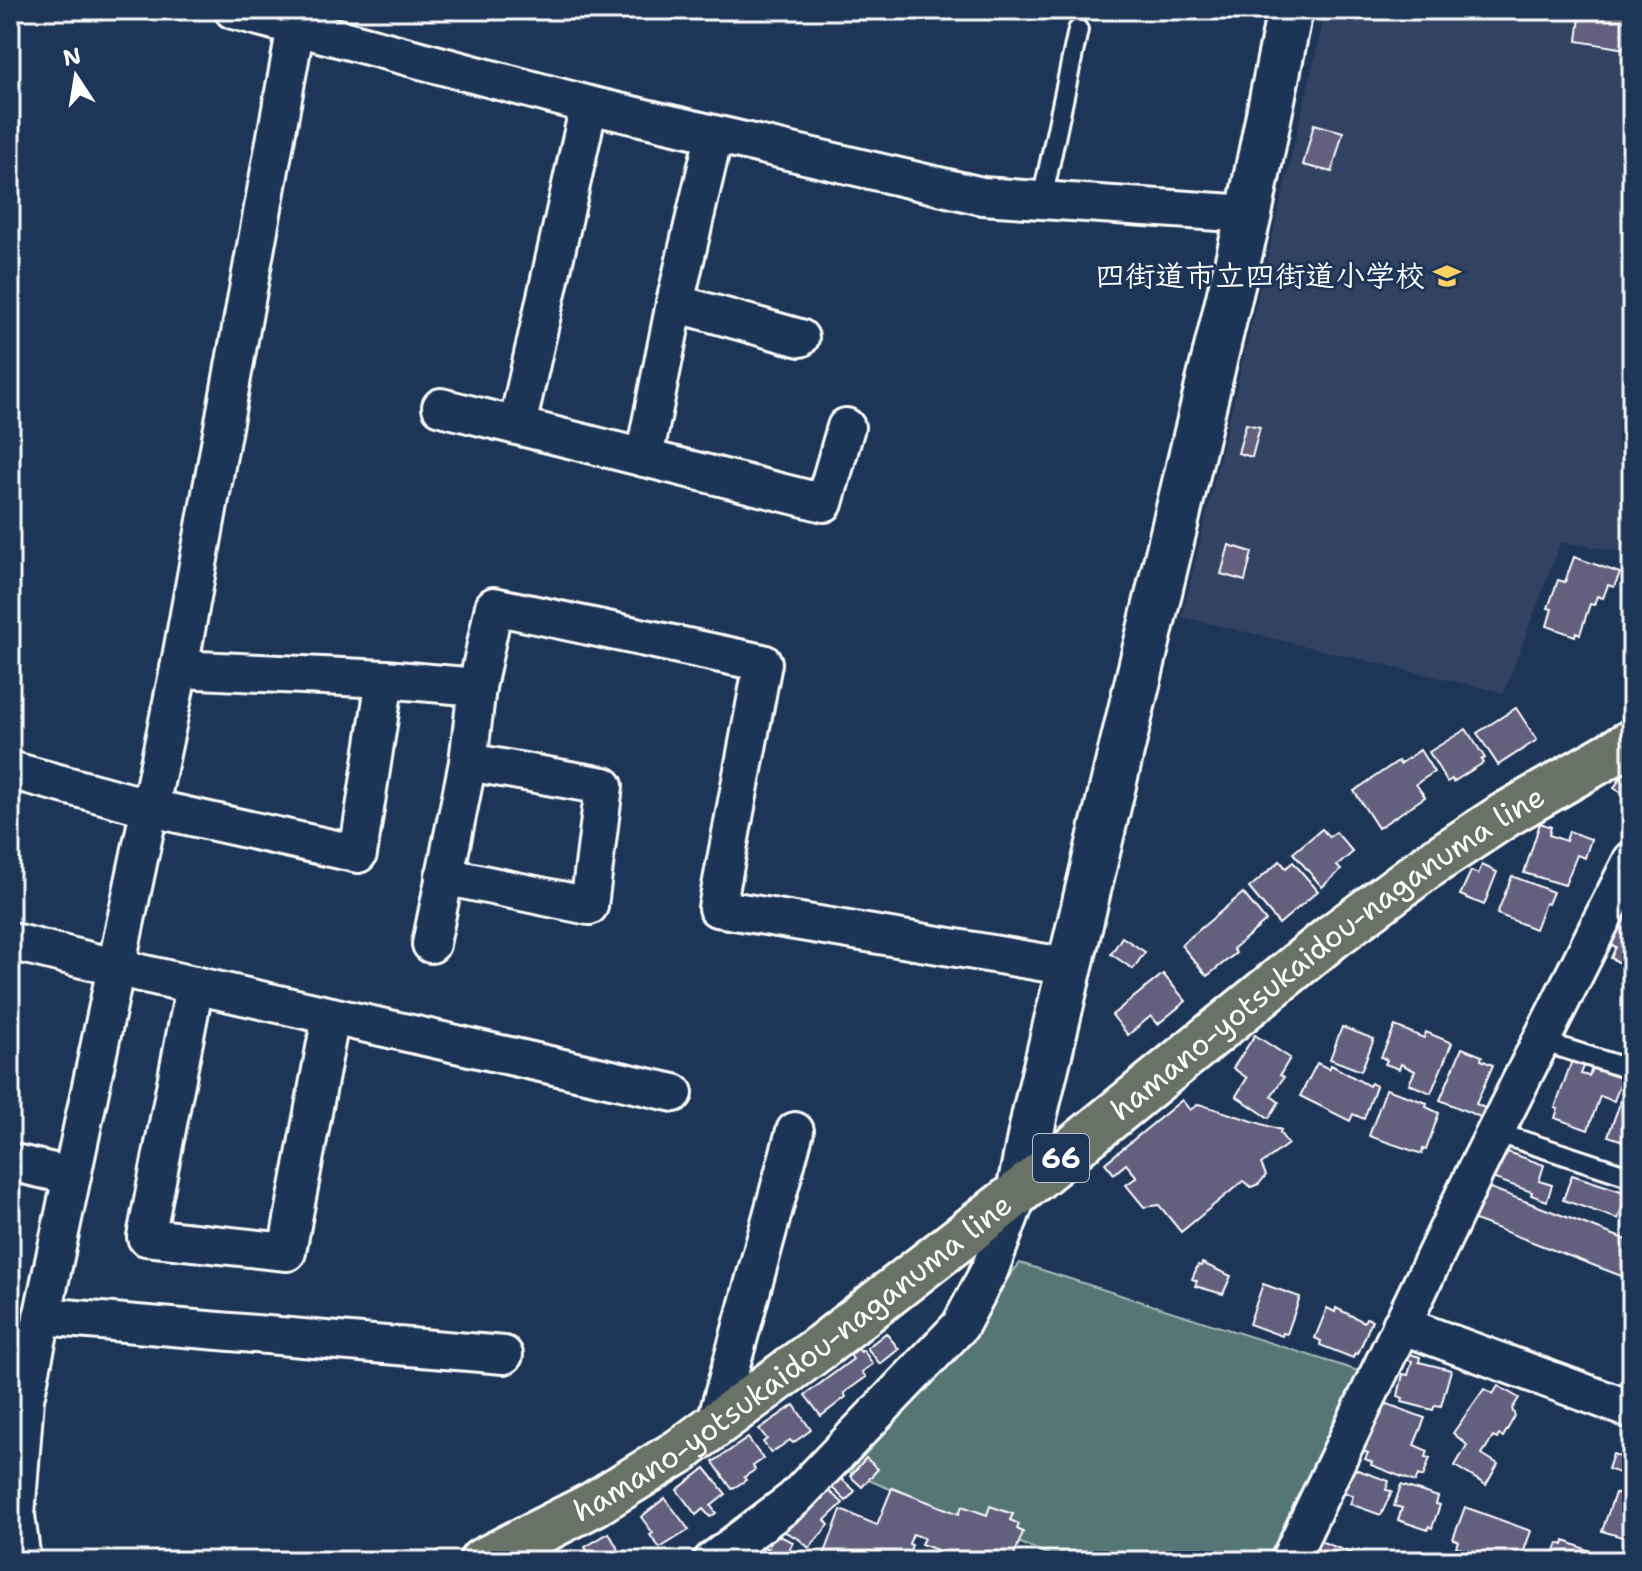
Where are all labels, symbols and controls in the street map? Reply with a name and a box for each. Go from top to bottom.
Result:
north arrow [36,36,116,116]
text: N [60,41,83,73]
place label: 四街道市立四街道小学校 [1095,255,1425,296]
school or university icon: 四街道市立四街道小学校 [1432,261,1462,291]
street label: hamano-yotsukaidou-naganuma line [1101,776,1552,1130]
road number: 66 [1033,1134,1089,1182]
street label: hamano-yotsukaidou-naganuma line [566,1184,1020,1531]

